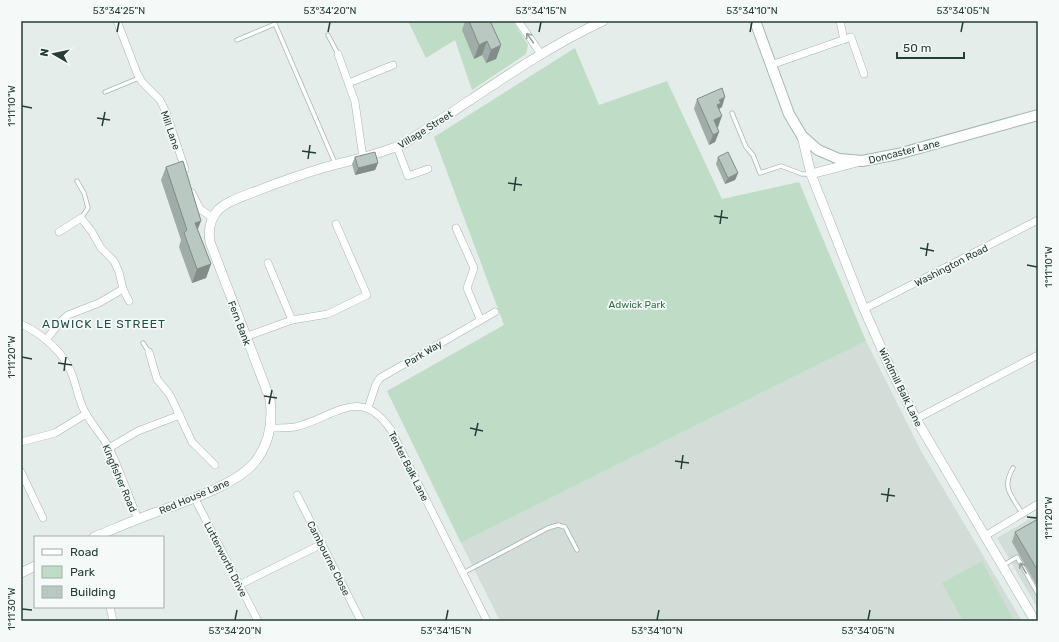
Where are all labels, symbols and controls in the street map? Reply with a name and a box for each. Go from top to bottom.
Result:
text: 53°34'25"N [93,5,145,17]
text: 53°34'20"N [304,5,357,17]
text: 53°34'15"N [516,5,567,17]
text: 53°34'10"N [726,5,778,17]
text: 53°34'05"N [937,5,990,17]
one-way arrow [526,32,534,43]
north arrow [34,34,74,74]
scale bar [897,34,964,60]
text: 50 m [903,41,931,55]
text: N [38,48,52,57]
text: 1°11'10"W [6,85,18,127]
street label: Village Street [396,108,455,151]
street label: Mill Lane [158,109,182,152]
street label: Doncaster Lane [867,137,942,167]
street label: Washington Road [913,242,990,290]
text: 1°11'10"W [1043,246,1055,288]
street label: Fern Bank [225,299,253,348]
park label: Adwick Park [609,299,666,311]
district label: ADWICK LE STREET [42,317,166,331]
text: 1°11'20"W [6,336,18,378]
street label: Park Way [403,338,445,370]
street label: Windmill Balk Lane [876,346,925,429]
street label: Tenter Balk Lane [385,429,431,504]
street label: Kingfisher Road [99,443,139,514]
street label: Red House Lane [157,477,232,517]
text: 1°11'20"W [1043,497,1055,539]
street label: Cambourne Close [304,519,352,598]
street label: Lutterworth Drive [201,520,249,599]
legend [34,536,164,608]
text: Road [70,545,98,559]
one-way arrow [1019,562,1027,574]
text: Park [70,565,96,579]
text: Building [70,585,116,599]
text: 1°11'30"W [6,587,18,631]
text: 53°34'20"N [209,625,262,637]
text: 53°34'15"N [421,625,472,637]
text: 53°34'10"N [631,625,683,637]
text: 53°34'05"N [842,625,895,637]

